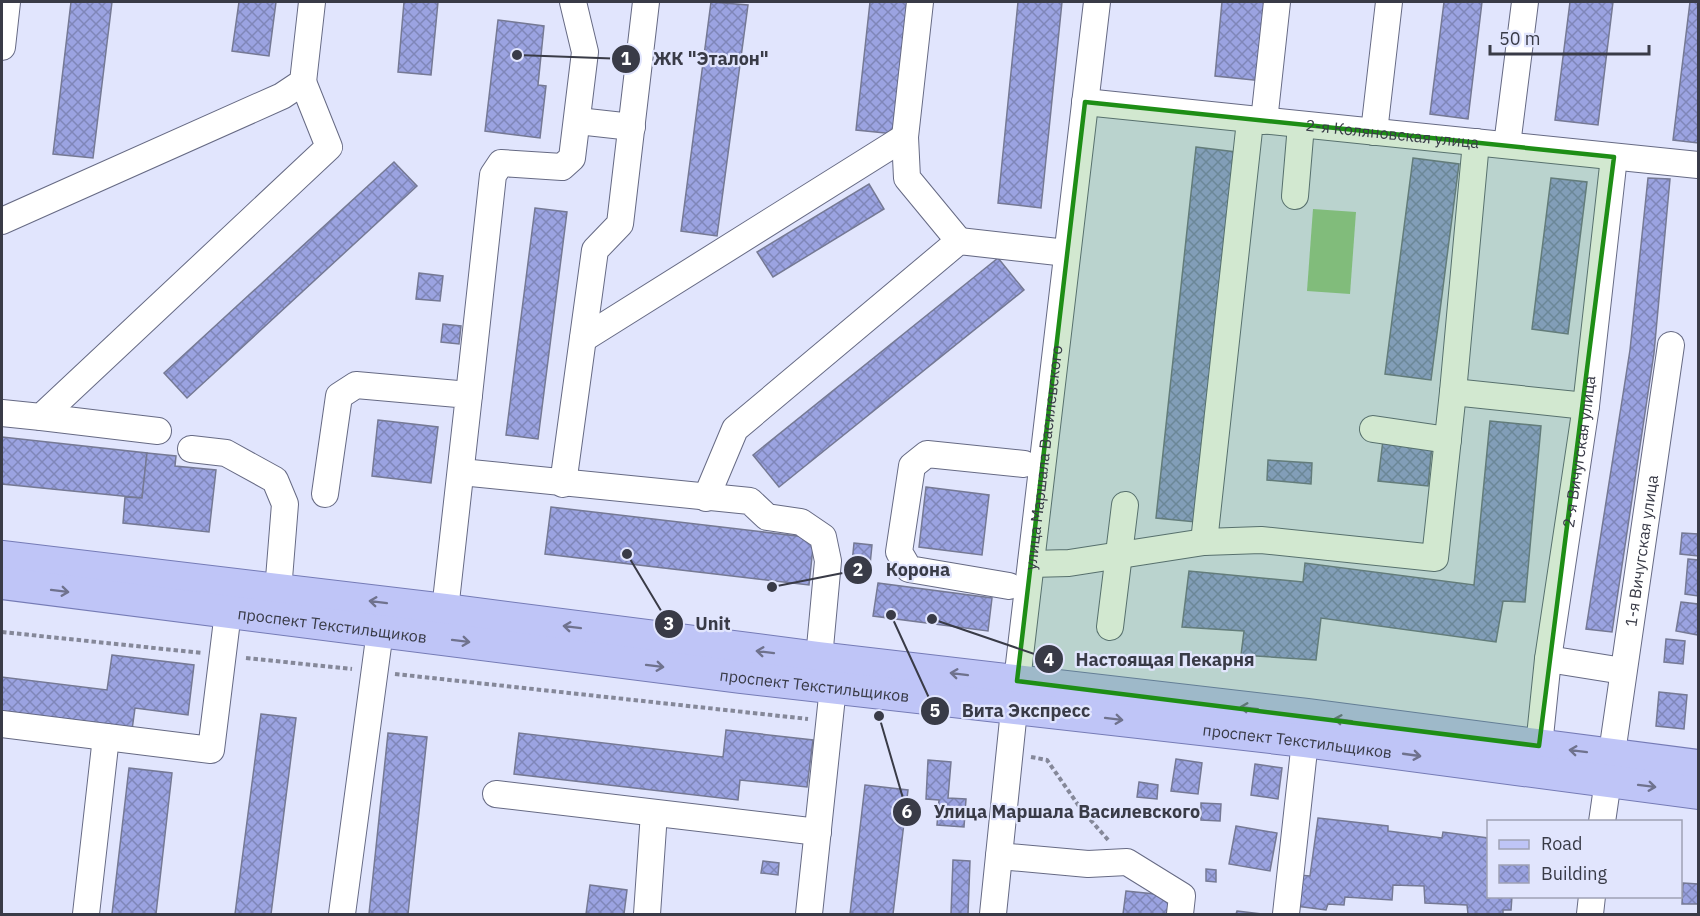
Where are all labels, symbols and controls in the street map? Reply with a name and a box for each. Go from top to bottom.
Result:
scale bar [1490,18,1649,56]
text: 50 m [1499,27,1541,50]
callout: ЖК "Эталон" [611,41,781,77]
text: 1 [621,47,632,70]
text: ЖК "Эталон" [653,47,769,70]
street label: 2-я Коляновская улица [1305,115,1481,152]
street label: улица Маршала Василевского [1020,344,1066,571]
street label: 2-я Вичугская улица [1558,374,1599,529]
street label: 1-я Вичугская улица [1620,473,1662,628]
callout: Корона [843,552,962,588]
text: 2 [853,558,863,581]
text: Корона [886,558,950,581]
one-way arrow [49,585,69,596]
one-way arrow [369,597,389,608]
street label: проспект Текстильщиков [237,603,428,647]
callout: Unit [654,606,743,642]
text: 3 [664,612,674,635]
text: Unit [695,612,731,635]
one-way arrow [562,621,582,632]
one-way arrow [451,636,471,647]
callout: Настоящая Пекарня [1034,641,1267,677]
one-way arrow [756,646,776,657]
text: 4 [1044,648,1055,671]
text: Настоящая Пекарня [1075,648,1255,671]
one-way arrow [644,661,664,672]
street label: проспект Текстильщиков [719,665,910,706]
one-way arrow [949,669,969,680]
callout: Вита Экспресс [920,693,1102,729]
text: 5 [930,699,941,722]
text: Вита Экспресс [962,699,1090,722]
one-way arrow [1240,702,1260,713]
one-way arrow [1104,714,1124,725]
one-way arrow [1334,714,1353,725]
street label: проспект Текстильщиков [1202,719,1393,762]
one-way arrow [1569,745,1588,756]
one-way arrow [1402,750,1421,761]
one-way arrow [1637,781,1656,792]
callout: Улица Маршала Василевского [892,794,1213,830]
text: 6 [902,800,913,823]
text: Улица Маршала Василевского [934,800,1200,823]
legend [1487,820,1682,898]
text: Road [1541,832,1582,855]
text: Building [1541,862,1608,885]

